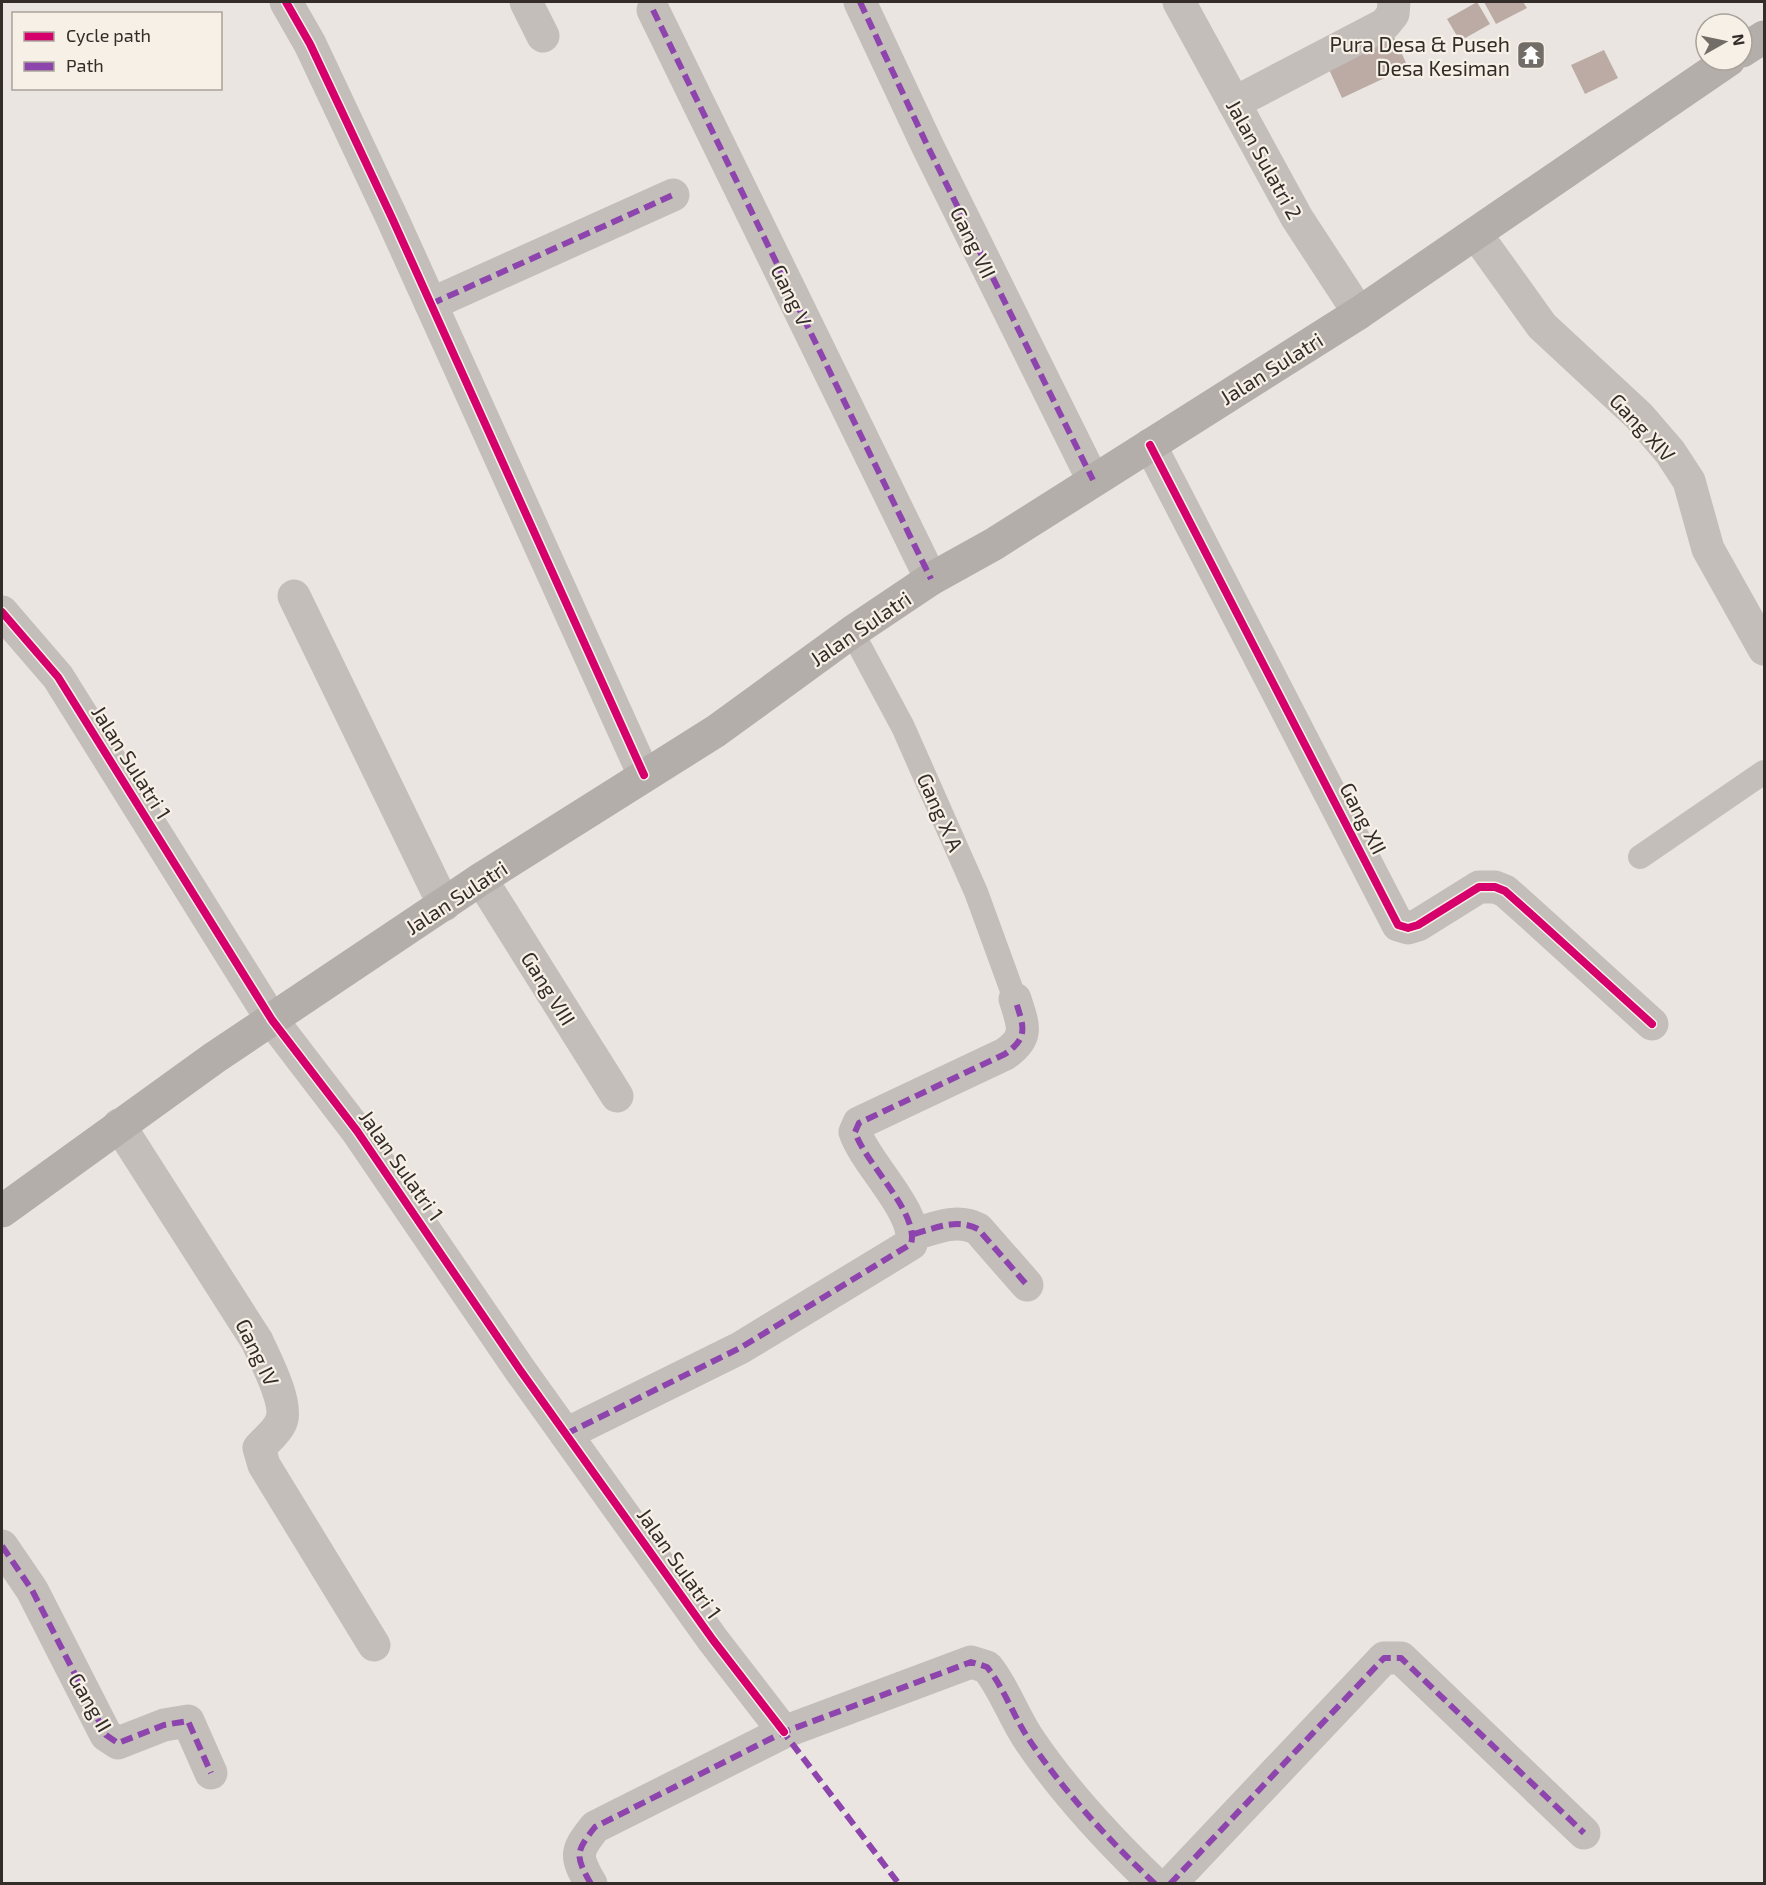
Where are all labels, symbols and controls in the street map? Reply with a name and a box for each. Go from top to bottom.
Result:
legend [12,12,222,90]
north arrow [1694,12,1754,72]
text: Cycle path [66,24,151,46]
place label: Pura Desa & Puseh Desa Kesiman [1330,31,1510,80]
text: N [1729,32,1750,47]
temple icon: Pura Desa & Puseh Desa Kesiman [1515,39,1547,71]
text: Path [66,54,104,76]
street label: Jalan Sulatri 2 [1222,95,1308,223]
street label: Gang VII [946,202,1002,282]
street label: Gang V [766,260,818,330]
street label: Jalan Sulatri [1215,327,1327,409]
street label: Gang XIV [1605,388,1681,467]
street label: Jalan Sulatri [805,585,915,671]
street label: Jalan Sulatri 1 [87,700,177,824]
street label: Gang X A [913,769,969,855]
street label: Gang XII [1335,778,1393,858]
street label: Jalan Sulatri [400,855,512,939]
street label: Gang VIII [517,947,581,1029]
street label: Jalan Sulatri 1 [355,1105,449,1225]
street label: Gang IV [231,1314,285,1390]
street label: Jalan Sulatri 1 [633,1503,727,1623]
street label: Gang II [64,1668,118,1736]

